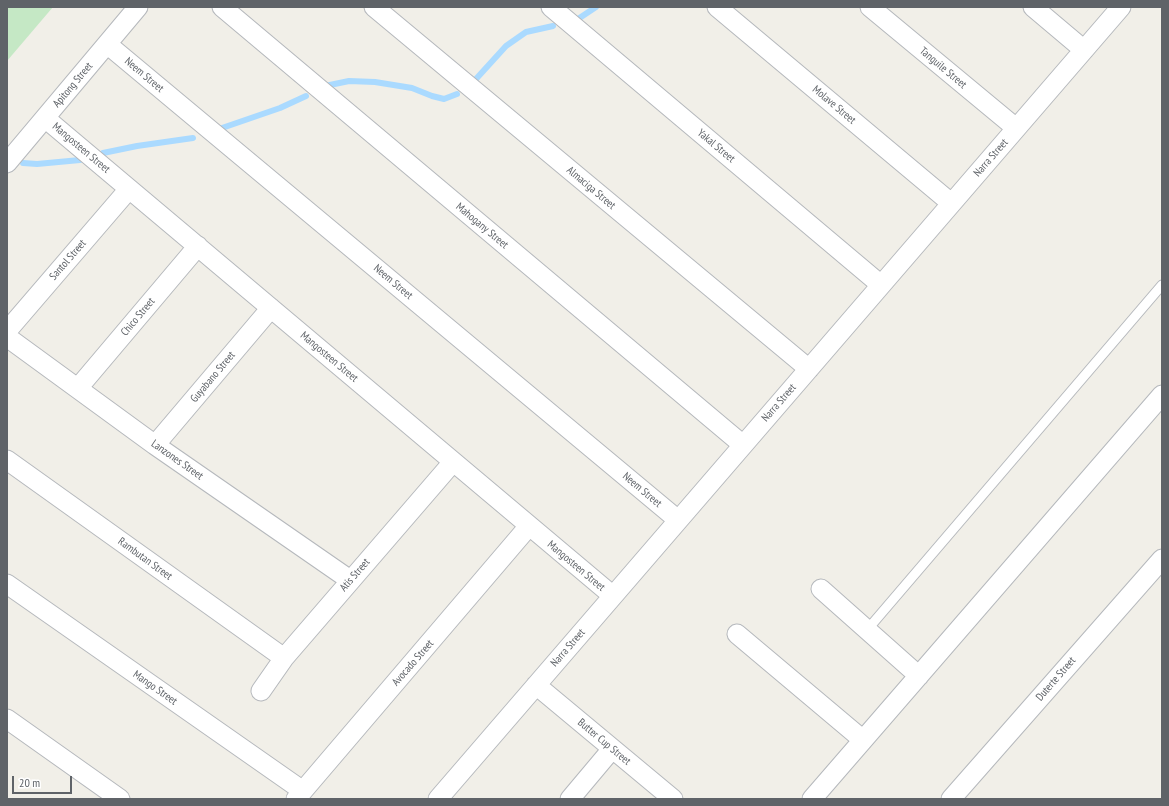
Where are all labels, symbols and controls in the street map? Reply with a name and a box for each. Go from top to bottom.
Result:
street label: Tanguile Street [917,45,969,91]
street label: Neem Street [122,55,166,95]
street label: Apitong Street [50,60,96,110]
street label: Molave Street [810,83,858,127]
street label: Mangosteen Street [49,120,113,176]
street label: Yakal Street [694,126,738,166]
street label: Narra Street [971,136,1011,180]
street label: Almaciga Street [564,164,618,212]
street label: Mahogany Street [453,200,511,252]
street label: Santol Street [47,237,89,283]
street label: Neem Street [371,262,415,302]
street label: Chico Street [118,295,158,339]
street label: Mangosteen Street [297,329,361,385]
street label: Guyabano Street [188,349,238,405]
street label: Narra Street [759,381,799,425]
street label: Lanzones Street [148,437,206,483]
street label: Neem Street [620,470,664,510]
street label: Rambutan Street [115,535,175,583]
street label: Mangosteen Street [544,538,608,594]
street label: Atis Street [337,556,373,594]
street label: Narra Street [548,626,588,670]
street label: Avocado Street [389,637,437,689]
street label: Duterte Street [1033,654,1079,704]
street label: Mango Street [130,668,180,708]
street label: Butter Cup Street [575,716,633,768]
scale bar [14,768,74,794]
text: 20 m [19,775,40,790]

